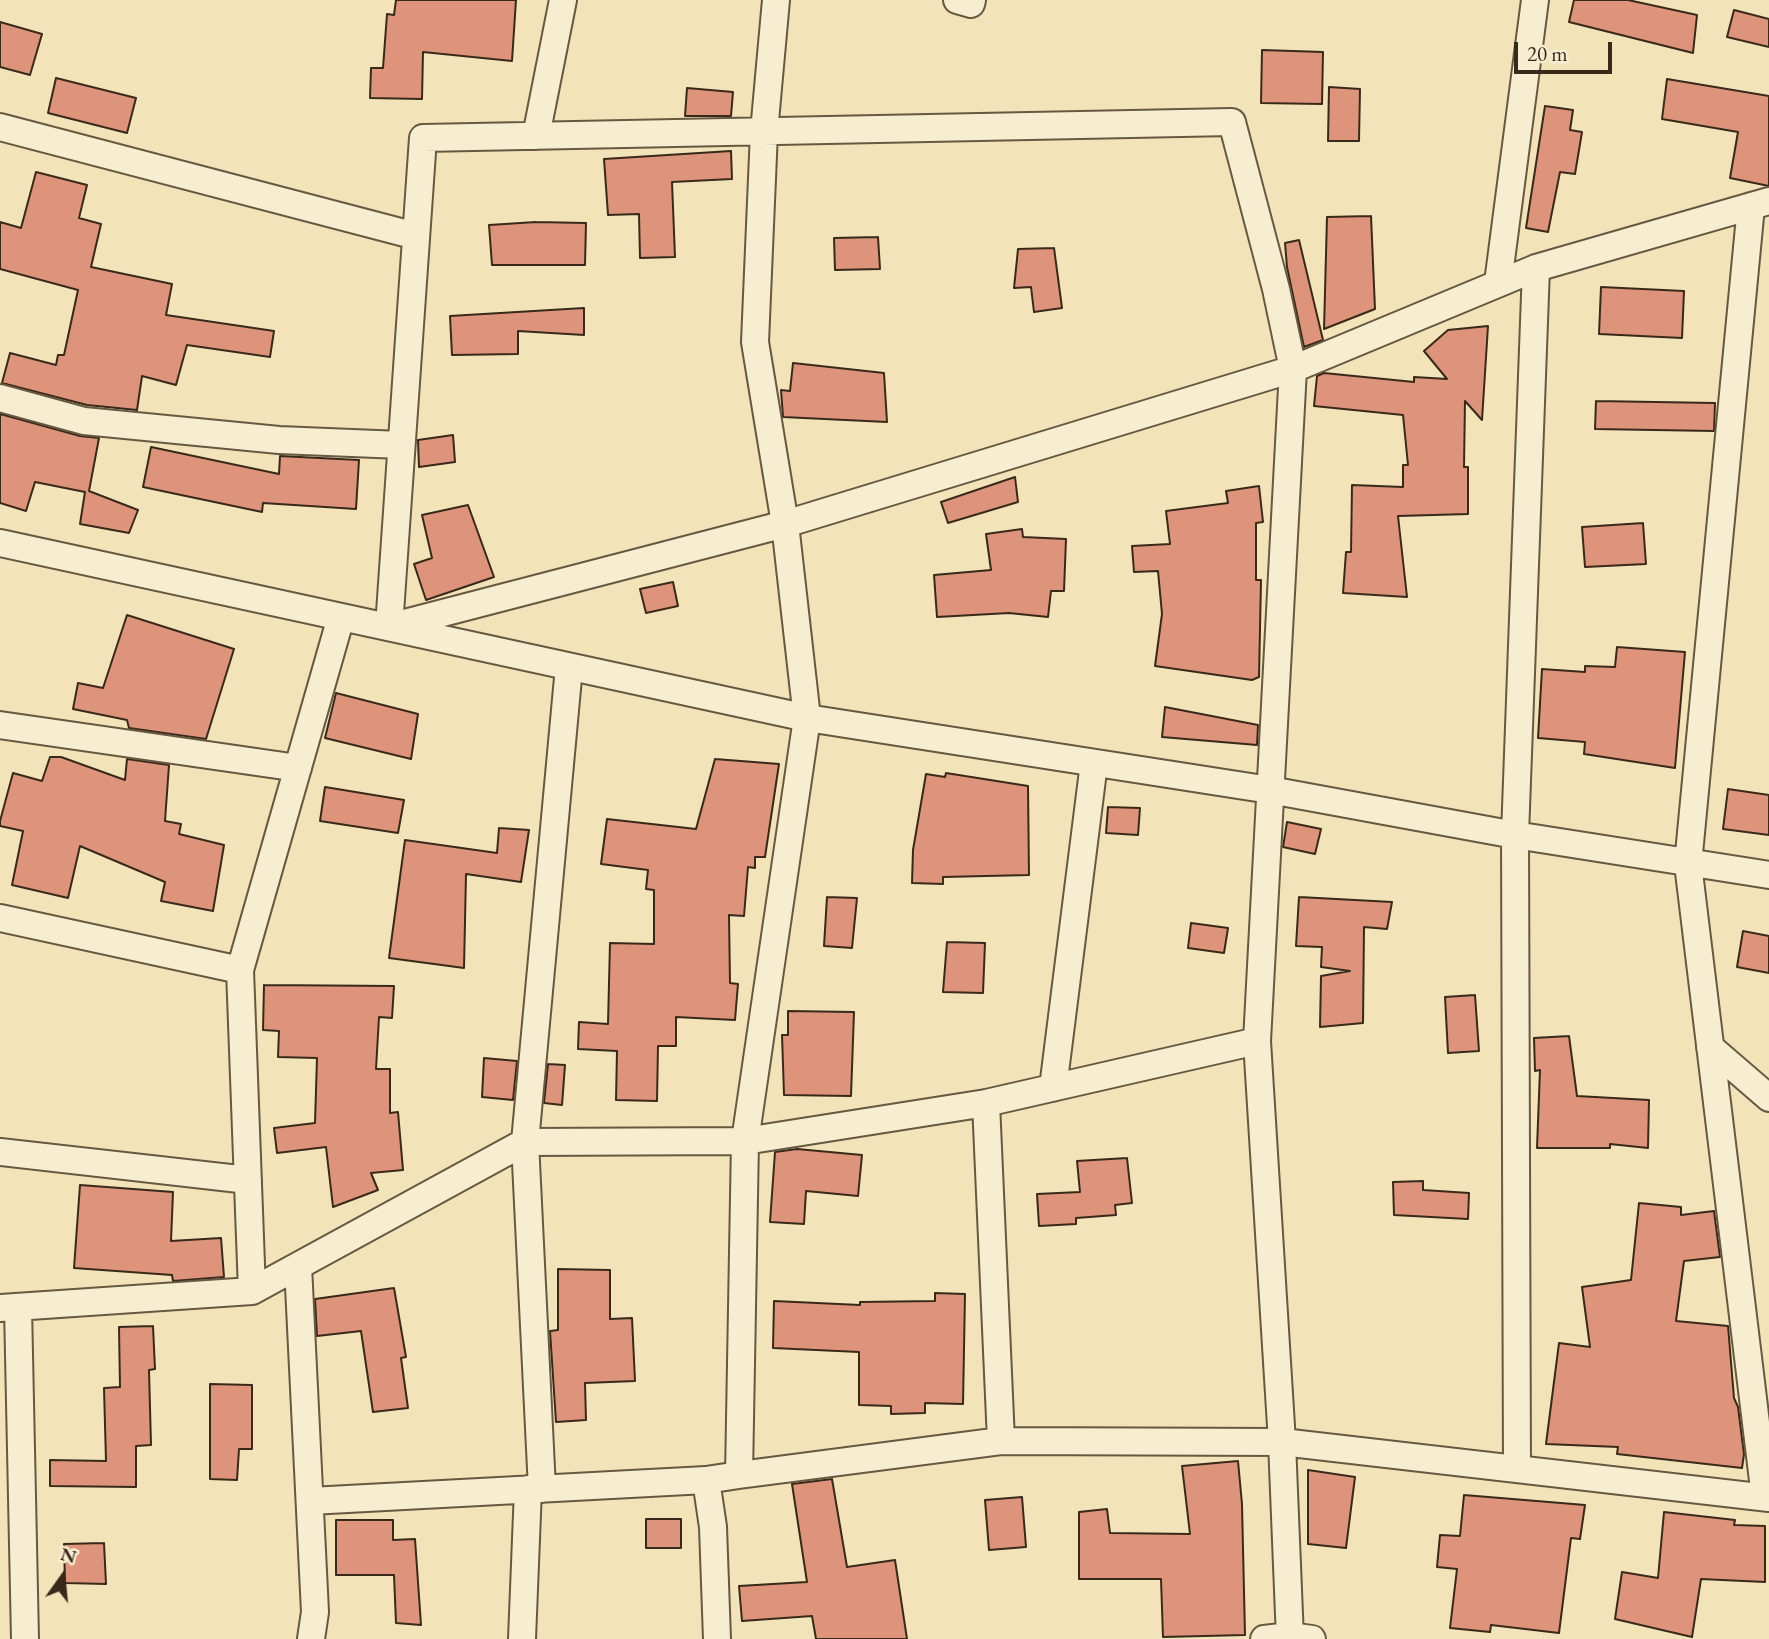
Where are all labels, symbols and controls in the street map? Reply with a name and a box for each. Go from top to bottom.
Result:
scale bar [1517,28,1615,72]
text: 20 m [1527,40,1568,67]
north arrow [28,1541,98,1611]
text: N [58,1541,79,1569]

